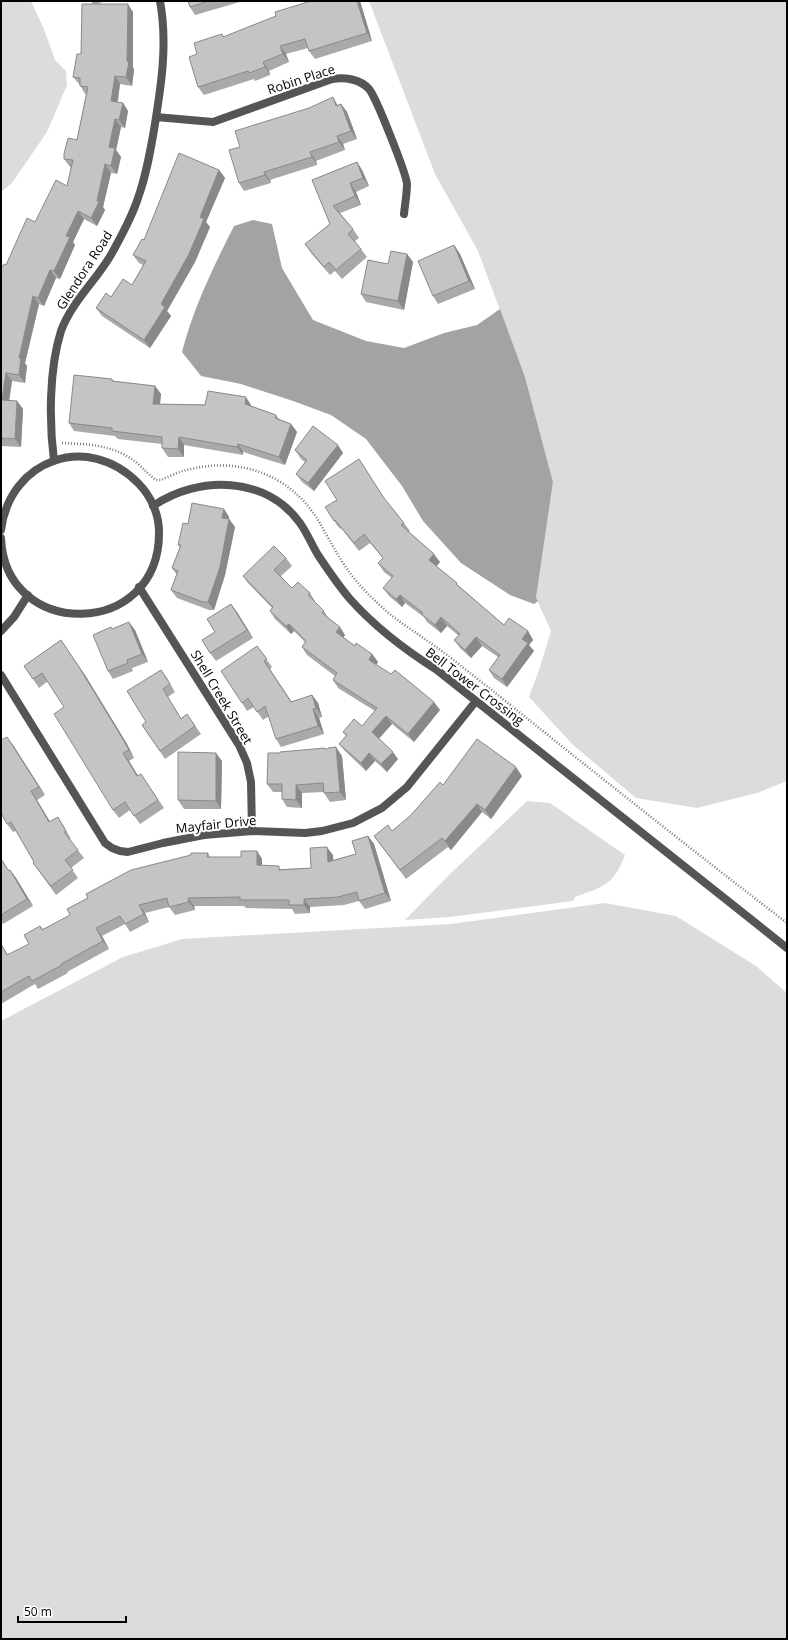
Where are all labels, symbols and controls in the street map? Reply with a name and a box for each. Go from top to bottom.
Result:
street label: Robin Place [265,60,337,98]
street label: Glendora Road [52,227,116,313]
street label: Bell Tower Crossing [422,643,528,729]
street label: Shell Creek Street [187,647,257,748]
street label: Mayfair Drive [175,811,257,837]
scale bar [18,1598,126,1624]
text: 50 m [24,1603,52,1620]

